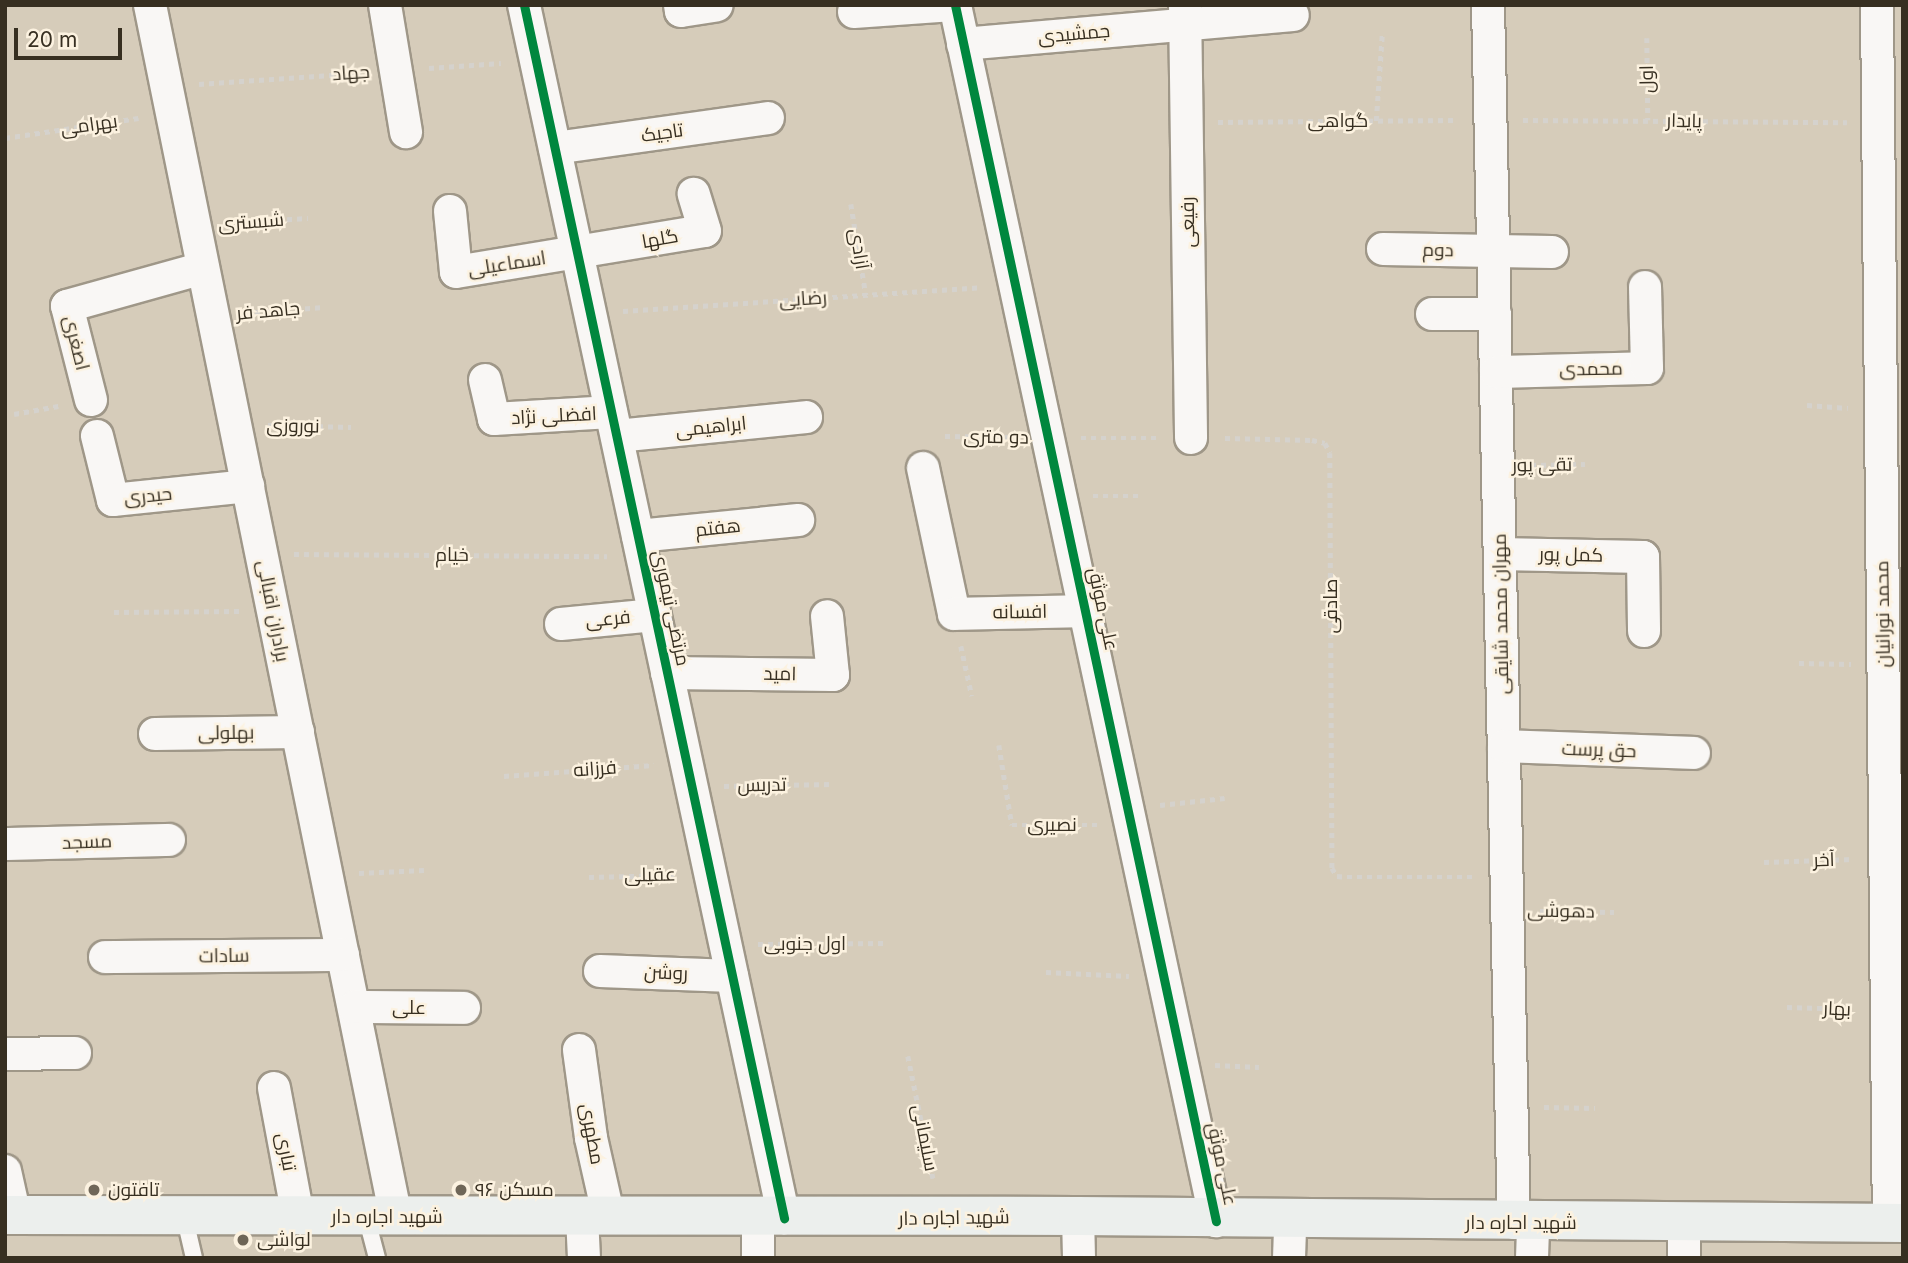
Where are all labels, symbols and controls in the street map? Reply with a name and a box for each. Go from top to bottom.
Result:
scale bar [18,14,126,58]
street label: جمشیدی [1037,19,1111,49]
text: 20 m [27,27,77,52]
street label: جهاد [331,60,371,86]
street label: اول [1635,65,1659,93]
street label: پایدار [1666,109,1702,133]
street label: بهرامی [59,110,119,140]
street label: گواهی [1308,110,1368,132]
street label: تاجیک [639,119,685,147]
street label: رفیعی [1176,196,1200,248]
street label: شبستری [217,208,285,236]
street label: گلها [640,225,680,253]
street label: آزادی [845,227,873,271]
street label: دوم [1422,238,1454,262]
street label: اسماعیلی [466,247,548,281]
street label: رضایی [778,286,828,312]
street label: جاهد فر [235,297,301,325]
street label: اصغری [58,313,94,373]
street label: محمدی [1559,357,1623,381]
street label: افضلی نژاد [511,402,597,430]
street label: ابراهیمی [674,412,748,442]
street label: نوروزی [266,414,320,438]
street label: دو متری [963,425,1029,449]
street label: تقی پور [1512,453,1572,477]
street label: حیدری [123,482,173,510]
street label: هفتم [694,514,742,542]
street label: مهران محمد شایقی [1488,533,1514,695]
street label: کمل پور [1539,543,1603,567]
street label: خیام [435,544,469,566]
street label: مرتضی تیموری [648,548,694,668]
street label: برادران اقبالی [252,558,294,664]
street label: محمد نورانیان [1871,560,1895,668]
street label: علی موثق [1083,565,1123,653]
street label: صادقی [1320,579,1342,633]
street label: افسانه [992,600,1048,624]
street label: فرعی [584,606,632,632]
street label: امید [763,662,797,686]
street label: بهلولی [198,721,254,745]
street label: حق پرست [1561,737,1637,763]
street label: فرزانه [573,756,617,782]
street label: تدریس [737,773,787,797]
street label: نصیری [1027,814,1077,836]
street label: مسجد [62,830,112,854]
street label: آخر [1813,848,1835,872]
street label: عقیلی [624,863,676,887]
street label: دهوشی [1527,899,1595,923]
street label: اول جنوبی [764,933,846,955]
street label: سادات [198,944,250,968]
street label: روشن [644,961,688,985]
street label: علی [392,997,426,1019]
street label: بهار [1823,997,1851,1021]
street label: مطهری [575,1102,609,1166]
street label: سلیمانی [907,1103,943,1173]
street label: علی موثق [1202,1120,1242,1208]
street label: تباری [271,1131,301,1173]
place label: تافتون [108,1179,159,1201]
place label: مسکن ۹۶ [475,1179,554,1201]
marker: تافتون [86,1182,102,1198]
marker: مسکن ۹۶ [453,1182,469,1198]
street label: شهید اجاره دار [331,1206,443,1228]
street label: شهید اجاره دار [898,1206,1010,1230]
street label: شهید اجاره دار [1465,1212,1577,1234]
place label: لواشی [257,1229,311,1251]
marker: لواشی [235,1232,251,1248]

